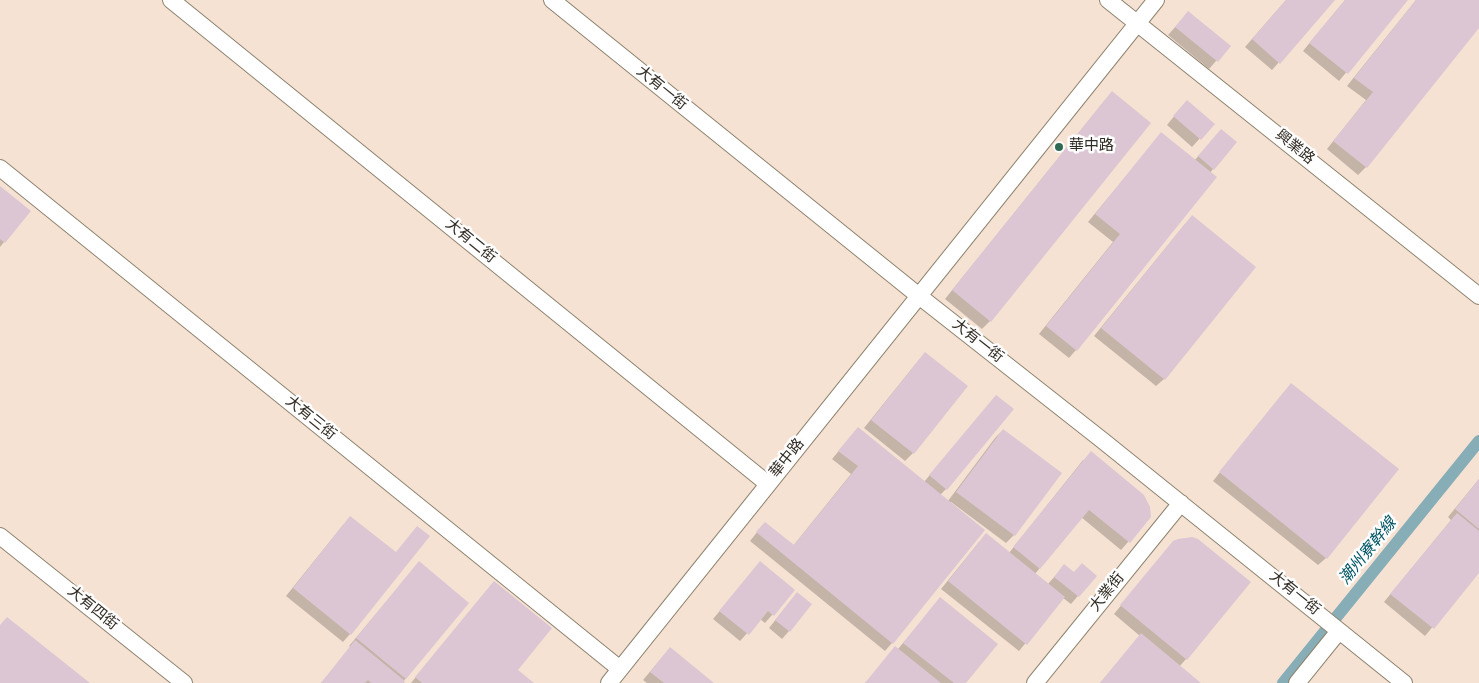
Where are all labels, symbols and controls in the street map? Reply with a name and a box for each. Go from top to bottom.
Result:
street label: 大有一街 [632,63,690,115]
street label: 興業路 [1271,127,1317,169]
place label: 華中路 [1069,138,1114,156]
marker: 華中路 [1053,141,1065,153]
street label: 大有二街 [441,216,499,268]
street label: 大有一街 [948,316,1006,368]
street label: 大有三街 [281,393,339,445]
street label: 華中路 [767,436,809,482]
water label: 潮州寮幹線 [1336,515,1402,589]
street label: 大有一街 [1265,568,1323,620]
street label: 大業街 [1087,570,1129,616]
street label: 大有四街 [63,583,121,635]

